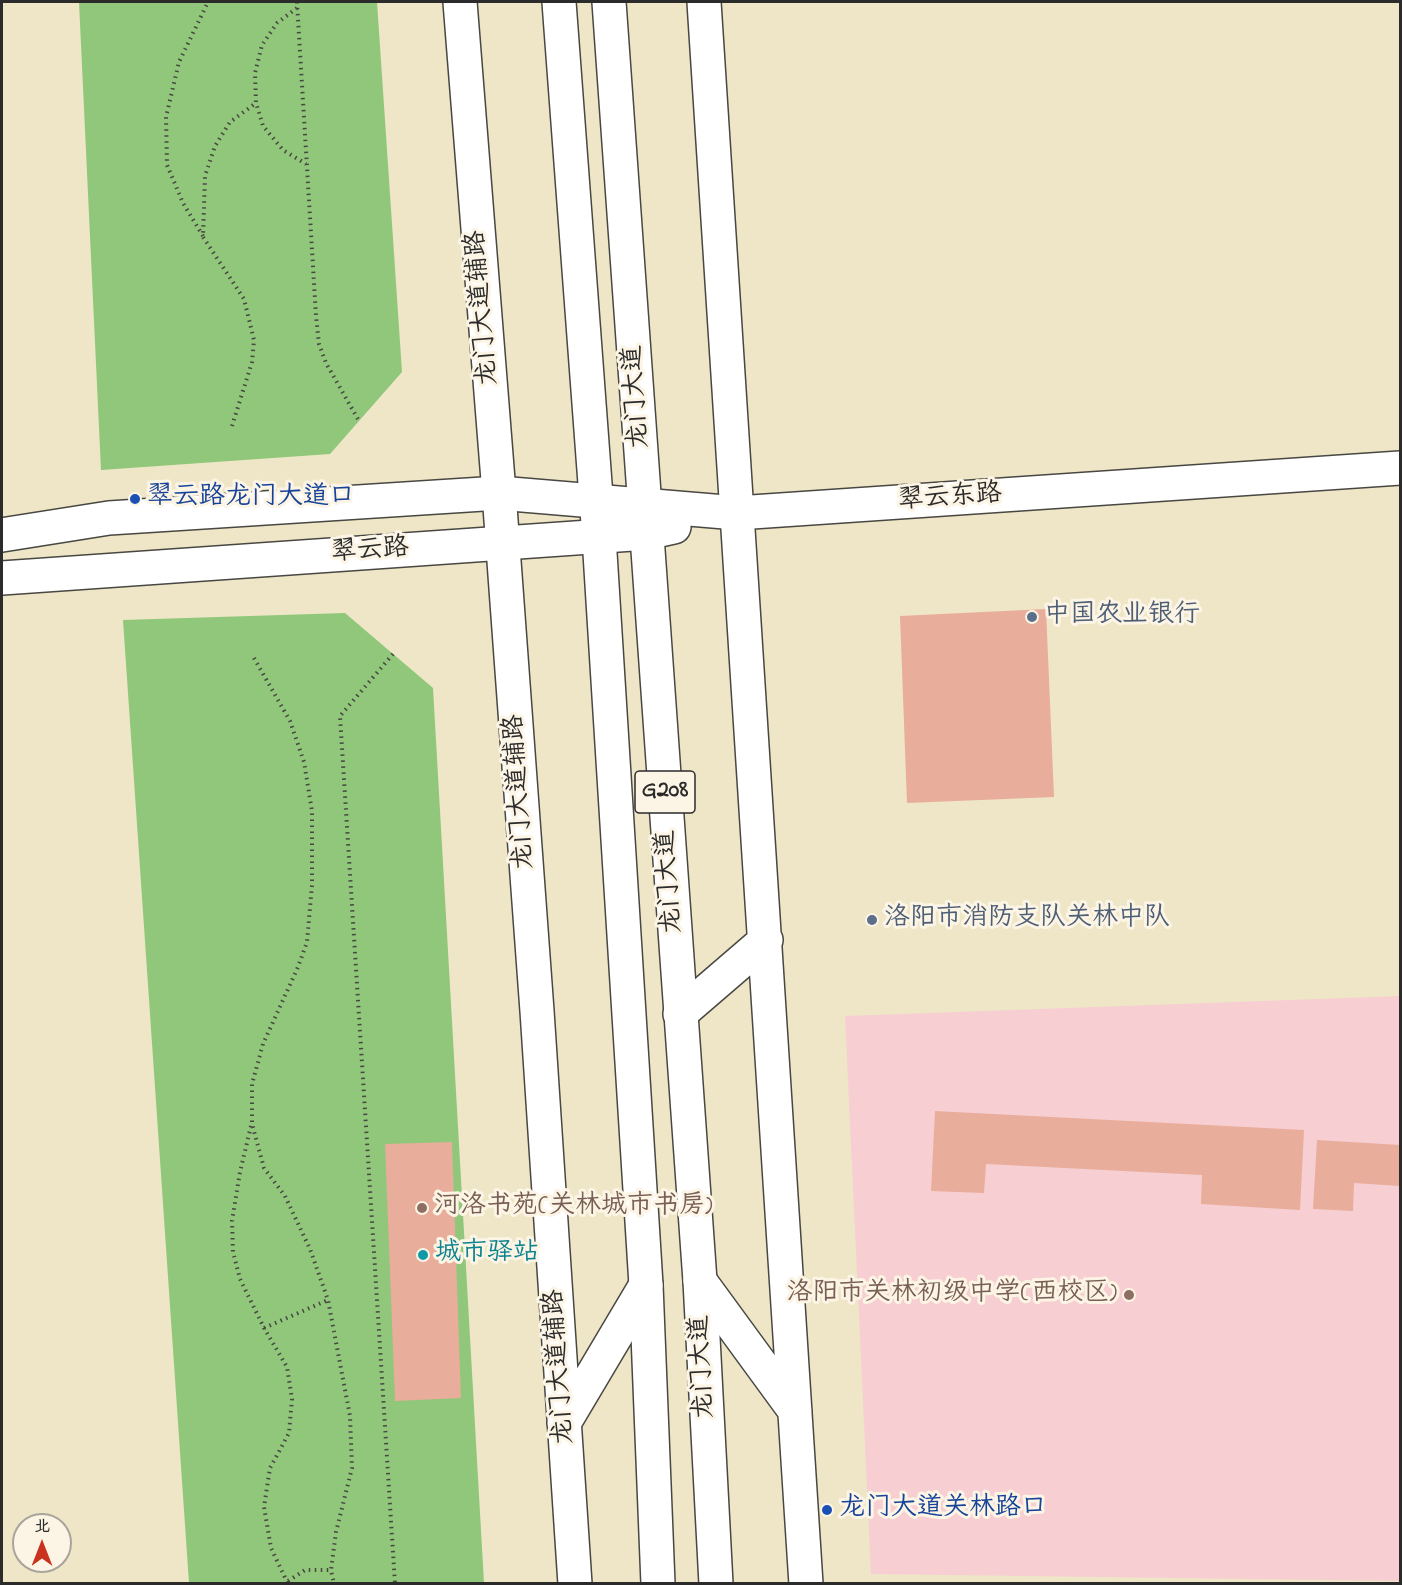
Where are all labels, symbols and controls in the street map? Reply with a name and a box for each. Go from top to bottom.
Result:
street label: 龙门大道辅路 [462,229,506,387]
street label: 龙门大道 [619,344,657,450]
street label: 翠云东路 [897,480,1003,518]
place label: 翠云路龙门大道口 [147,483,355,515]
marker: 翠云路龙门大道口 [128,492,142,506]
street label: 翠云路 [330,534,410,570]
place label: 中国农业银行 [1044,601,1200,633]
marker: 中国农业银行 [1025,610,1039,624]
street label: 龙门大道辅路 [500,713,542,871]
road number: G208 [635,771,695,813]
street label: 龙门大道 [652,829,690,935]
place label: 洛阳市消防支队关林中队 [884,904,1170,936]
marker: 洛阳市消防支队关林中队 [865,913,879,927]
place label: 河洛书苑(关林城市书房) [434,1192,713,1224]
marker: 河洛书苑(关林城市书房) [415,1201,429,1215]
place label: 城市驿站 [435,1239,539,1271]
marker: 城市驿站 [416,1248,430,1262]
place label: 洛阳市关林初级中学(西校区) [786,1279,1117,1311]
street label: 龙门大道辅路 [540,1288,582,1446]
marker: 洛阳市关林初级中学(西校区) [1122,1288,1136,1302]
street label: 龙门大道 [686,1314,722,1420]
place label: 龙门大道关林路口 [839,1494,1047,1526]
marker: 龙门大道关林路口 [820,1503,834,1517]
north arrow [12,1513,72,1573]
text: 北 [34,1515,50,1539]

